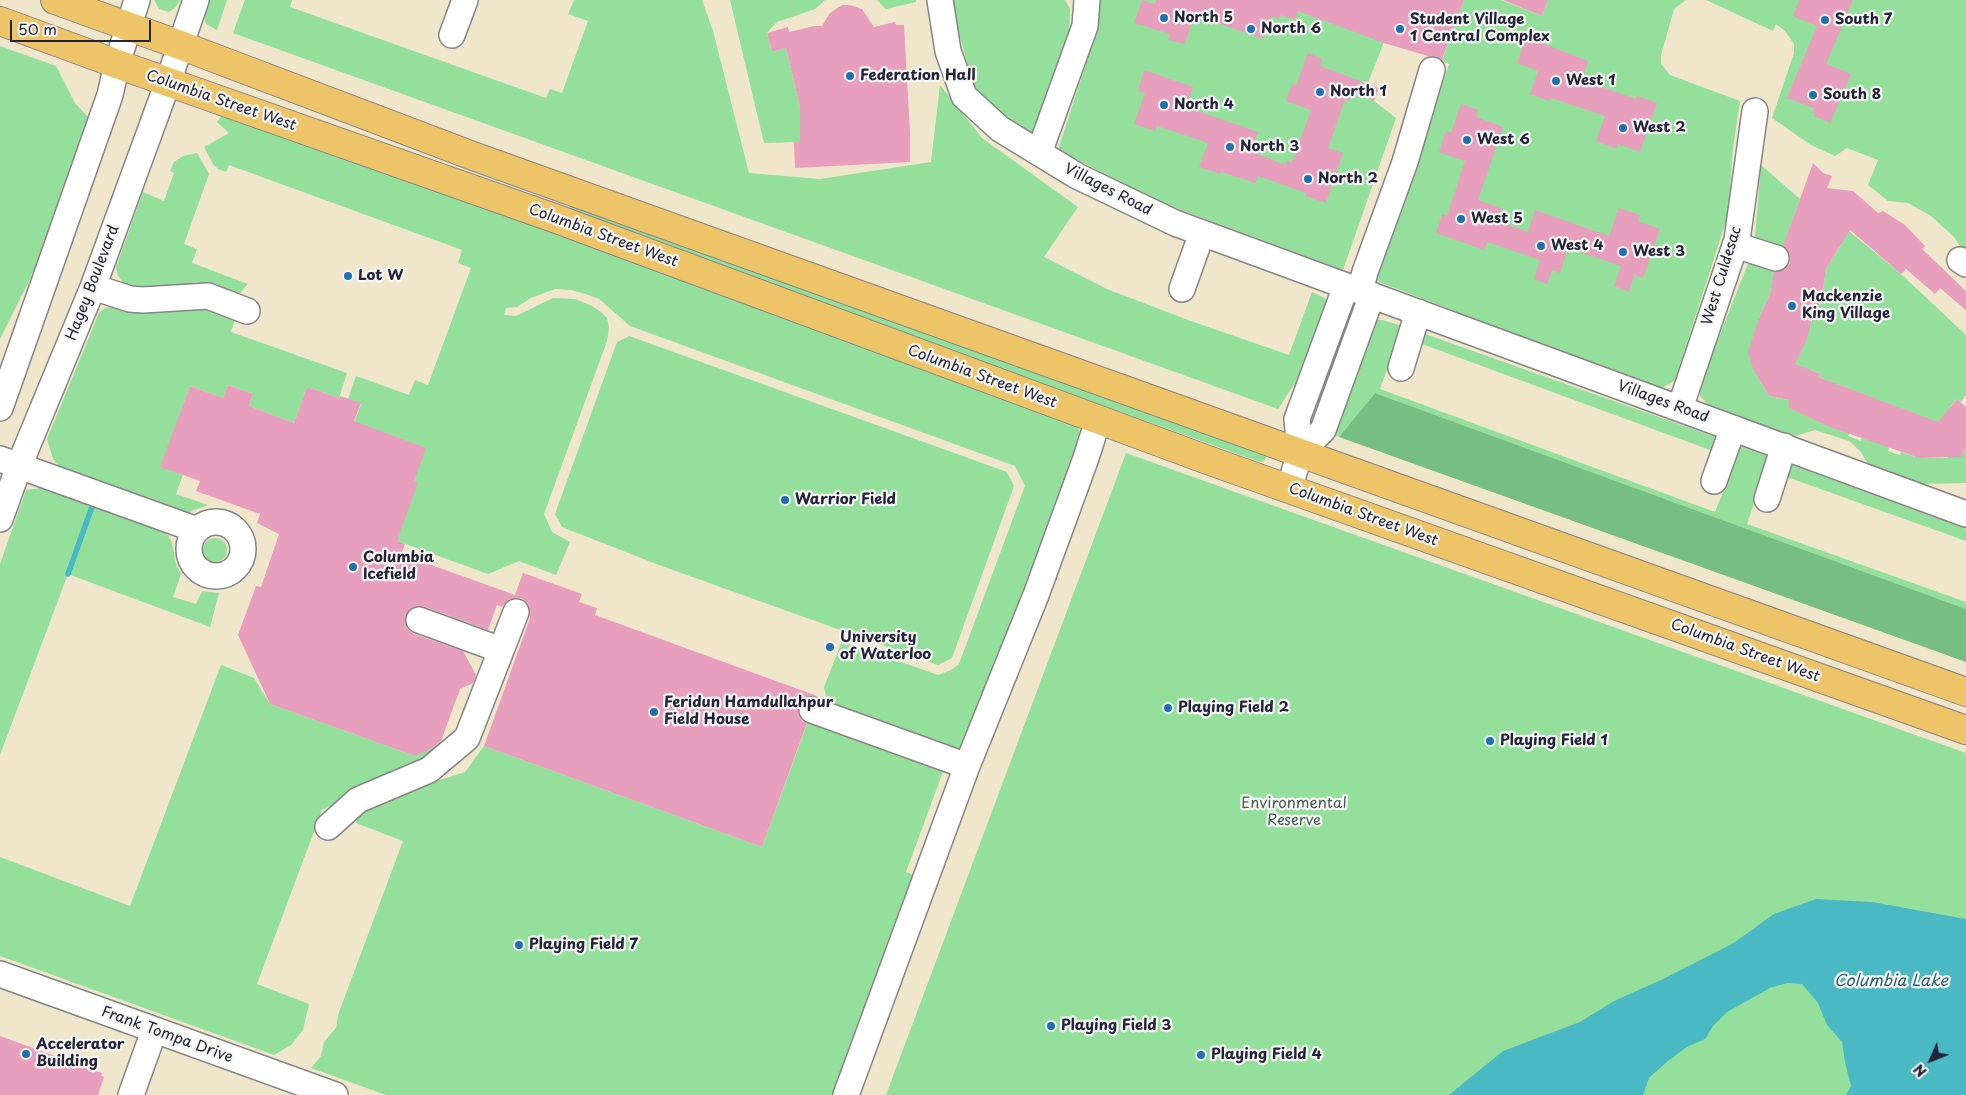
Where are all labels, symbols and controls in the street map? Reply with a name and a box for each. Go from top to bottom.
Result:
place label: North 5 [1174,9,1233,27]
scale bar [12,10,154,42]
place label: Student Village 1 Central Complex [1410,11,1550,46]
place label: South 7 [1835,11,1892,29]
marker: North 5 [1158,12,1170,24]
marker: South 7 [1819,14,1831,26]
text: 50 m [18,17,57,40]
place label: North 6 [1261,20,1321,38]
marker: North 6 [1245,23,1257,35]
marker: Student Village 1 Central Complex [1394,23,1406,35]
street label: Columbia Street West [144,67,298,135]
place label: Federation Hall [860,67,976,85]
marker: Federation Hall [844,70,856,82]
place label: West 1 [1566,72,1615,90]
marker: West 1 [1550,75,1562,87]
place label: North 1 [1330,83,1387,101]
marker: North 1 [1314,86,1326,98]
place label: South 8 [1823,86,1881,104]
marker: South 8 [1807,89,1819,101]
place label: North 4 [1174,96,1234,114]
marker: North 4 [1158,99,1170,111]
place label: West 2 [1633,119,1686,137]
marker: West 2 [1617,122,1629,134]
place label: West 6 [1477,131,1530,149]
marker: West 6 [1461,134,1473,146]
place label: North 3 [1240,138,1299,156]
marker: North 3 [1224,141,1236,153]
street label: Villages Road [1061,160,1155,220]
place label: North 2 [1318,170,1378,188]
marker: North 2 [1302,173,1314,185]
street label: Columbia Street West [526,201,680,271]
place label: West 5 [1471,210,1523,228]
marker: West 5 [1455,213,1467,225]
street label: Hagey Boulevard [63,223,123,343]
street label: West Culdesac [1698,224,1746,328]
place label: West 4 [1551,237,1603,255]
marker: West 4 [1535,240,1547,252]
place label: West 3 [1633,243,1685,261]
marker: West 3 [1617,246,1629,258]
place label: Lot W [358,267,403,285]
marker: Lot W [342,270,354,282]
place label: Mackenzie King Village [1802,288,1890,323]
marker: Mackenzie King Village [1786,300,1798,312]
street label: Columbia Street West [905,342,1059,412]
street label: Villages Road [1615,377,1711,427]
street label: Columbia Street West [1286,480,1440,550]
place label: Warrior Field [795,491,896,509]
marker: Warrior Field [779,494,791,506]
place label: Columbia Icefield [363,549,434,584]
marker: Columbia Icefield [347,561,359,573]
street label: Columbia Street West [1668,616,1822,686]
place label: University of Waterloo [840,629,931,664]
marker: University of Waterloo [824,641,836,653]
place label: Feridun Hamdullahpur Field House [664,694,833,729]
place label: Playing Field 2 [1178,699,1289,717]
marker: Playing Field 2 [1162,702,1174,714]
marker: Feridun Hamdullahpur Field House [648,706,660,718]
place label: Playing Field 1 [1500,732,1608,750]
marker: Playing Field 1 [1484,735,1496,747]
park label: Environmental Reserve [1241,795,1347,830]
place label: Playing Field 7 [529,936,638,954]
marker: Playing Field 7 [513,939,525,951]
water label: Columbia Lake [1834,972,1948,992]
street label: Frank Tompa Drive [99,1003,235,1067]
place label: Playing Field 3 [1061,1017,1171,1035]
marker: Playing Field 3 [1045,1020,1057,1032]
north arrow [1906,1035,1956,1085]
place label: Accelerator Building [36,1036,124,1071]
place label: Playing Field 4 [1211,1046,1322,1064]
marker: Accelerator Building [20,1048,32,1060]
marker: Playing Field 4 [1195,1049,1207,1061]
text: N [1908,1059,1931,1082]

